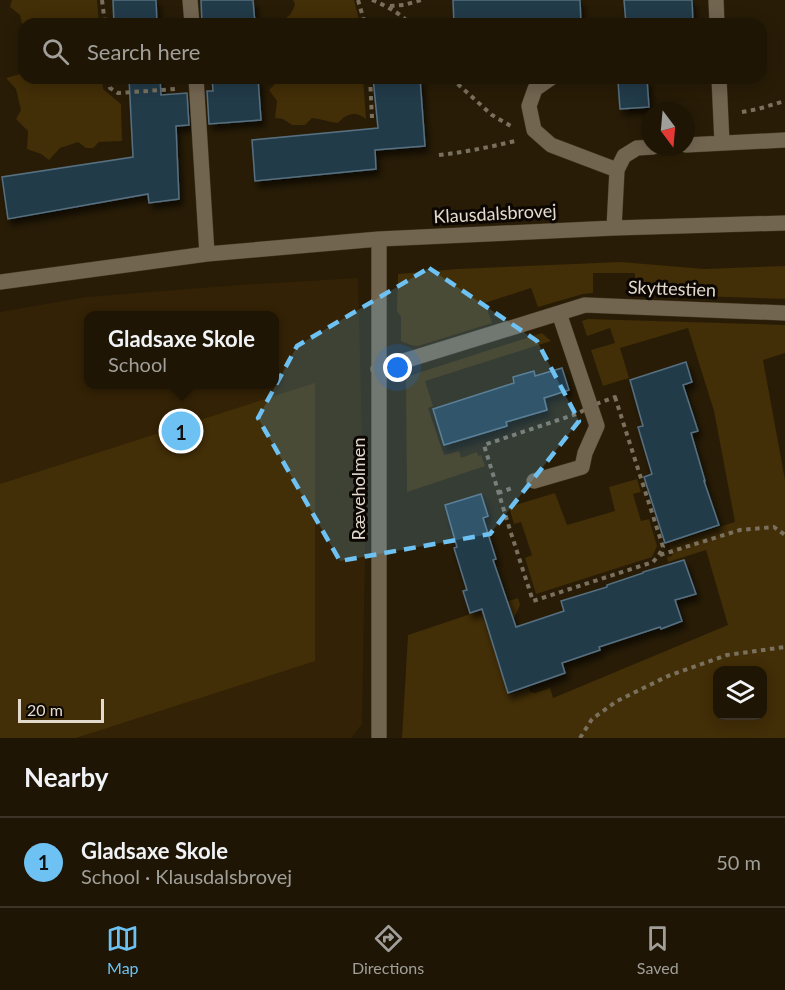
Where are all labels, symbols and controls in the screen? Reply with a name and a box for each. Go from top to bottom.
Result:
search box [18,18,767,84]
icon: search [39,35,72,68]
text: Search here [87,38,200,65]
north arrow [641,102,695,156]
street label: Klausdalsbrovej [433,199,557,227]
street label: Skyttestien [628,275,717,301]
popup [84,311,279,389]
text: Gladsaxe Skole [108,325,255,352]
text: School [108,352,167,376]
your location [383,353,412,382]
pin: 1 [162,408,201,454]
street label: Ræveholmen [347,438,369,540]
map controls [713,666,767,720]
button: layers [713,666,767,720]
scale bar [18,696,104,724]
text: 20 m [27,700,63,719]
text: Nearby [24,761,109,793]
text: Gladsaxe Skole [81,837,228,864]
text: 1 [38,850,49,874]
text: 50 m [716,850,761,874]
text: School · Klausdalsbrovej [81,864,292,888]
tab: Map [106,922,139,977]
tab: Directions [352,922,424,977]
tab: Saved [637,922,679,977]

